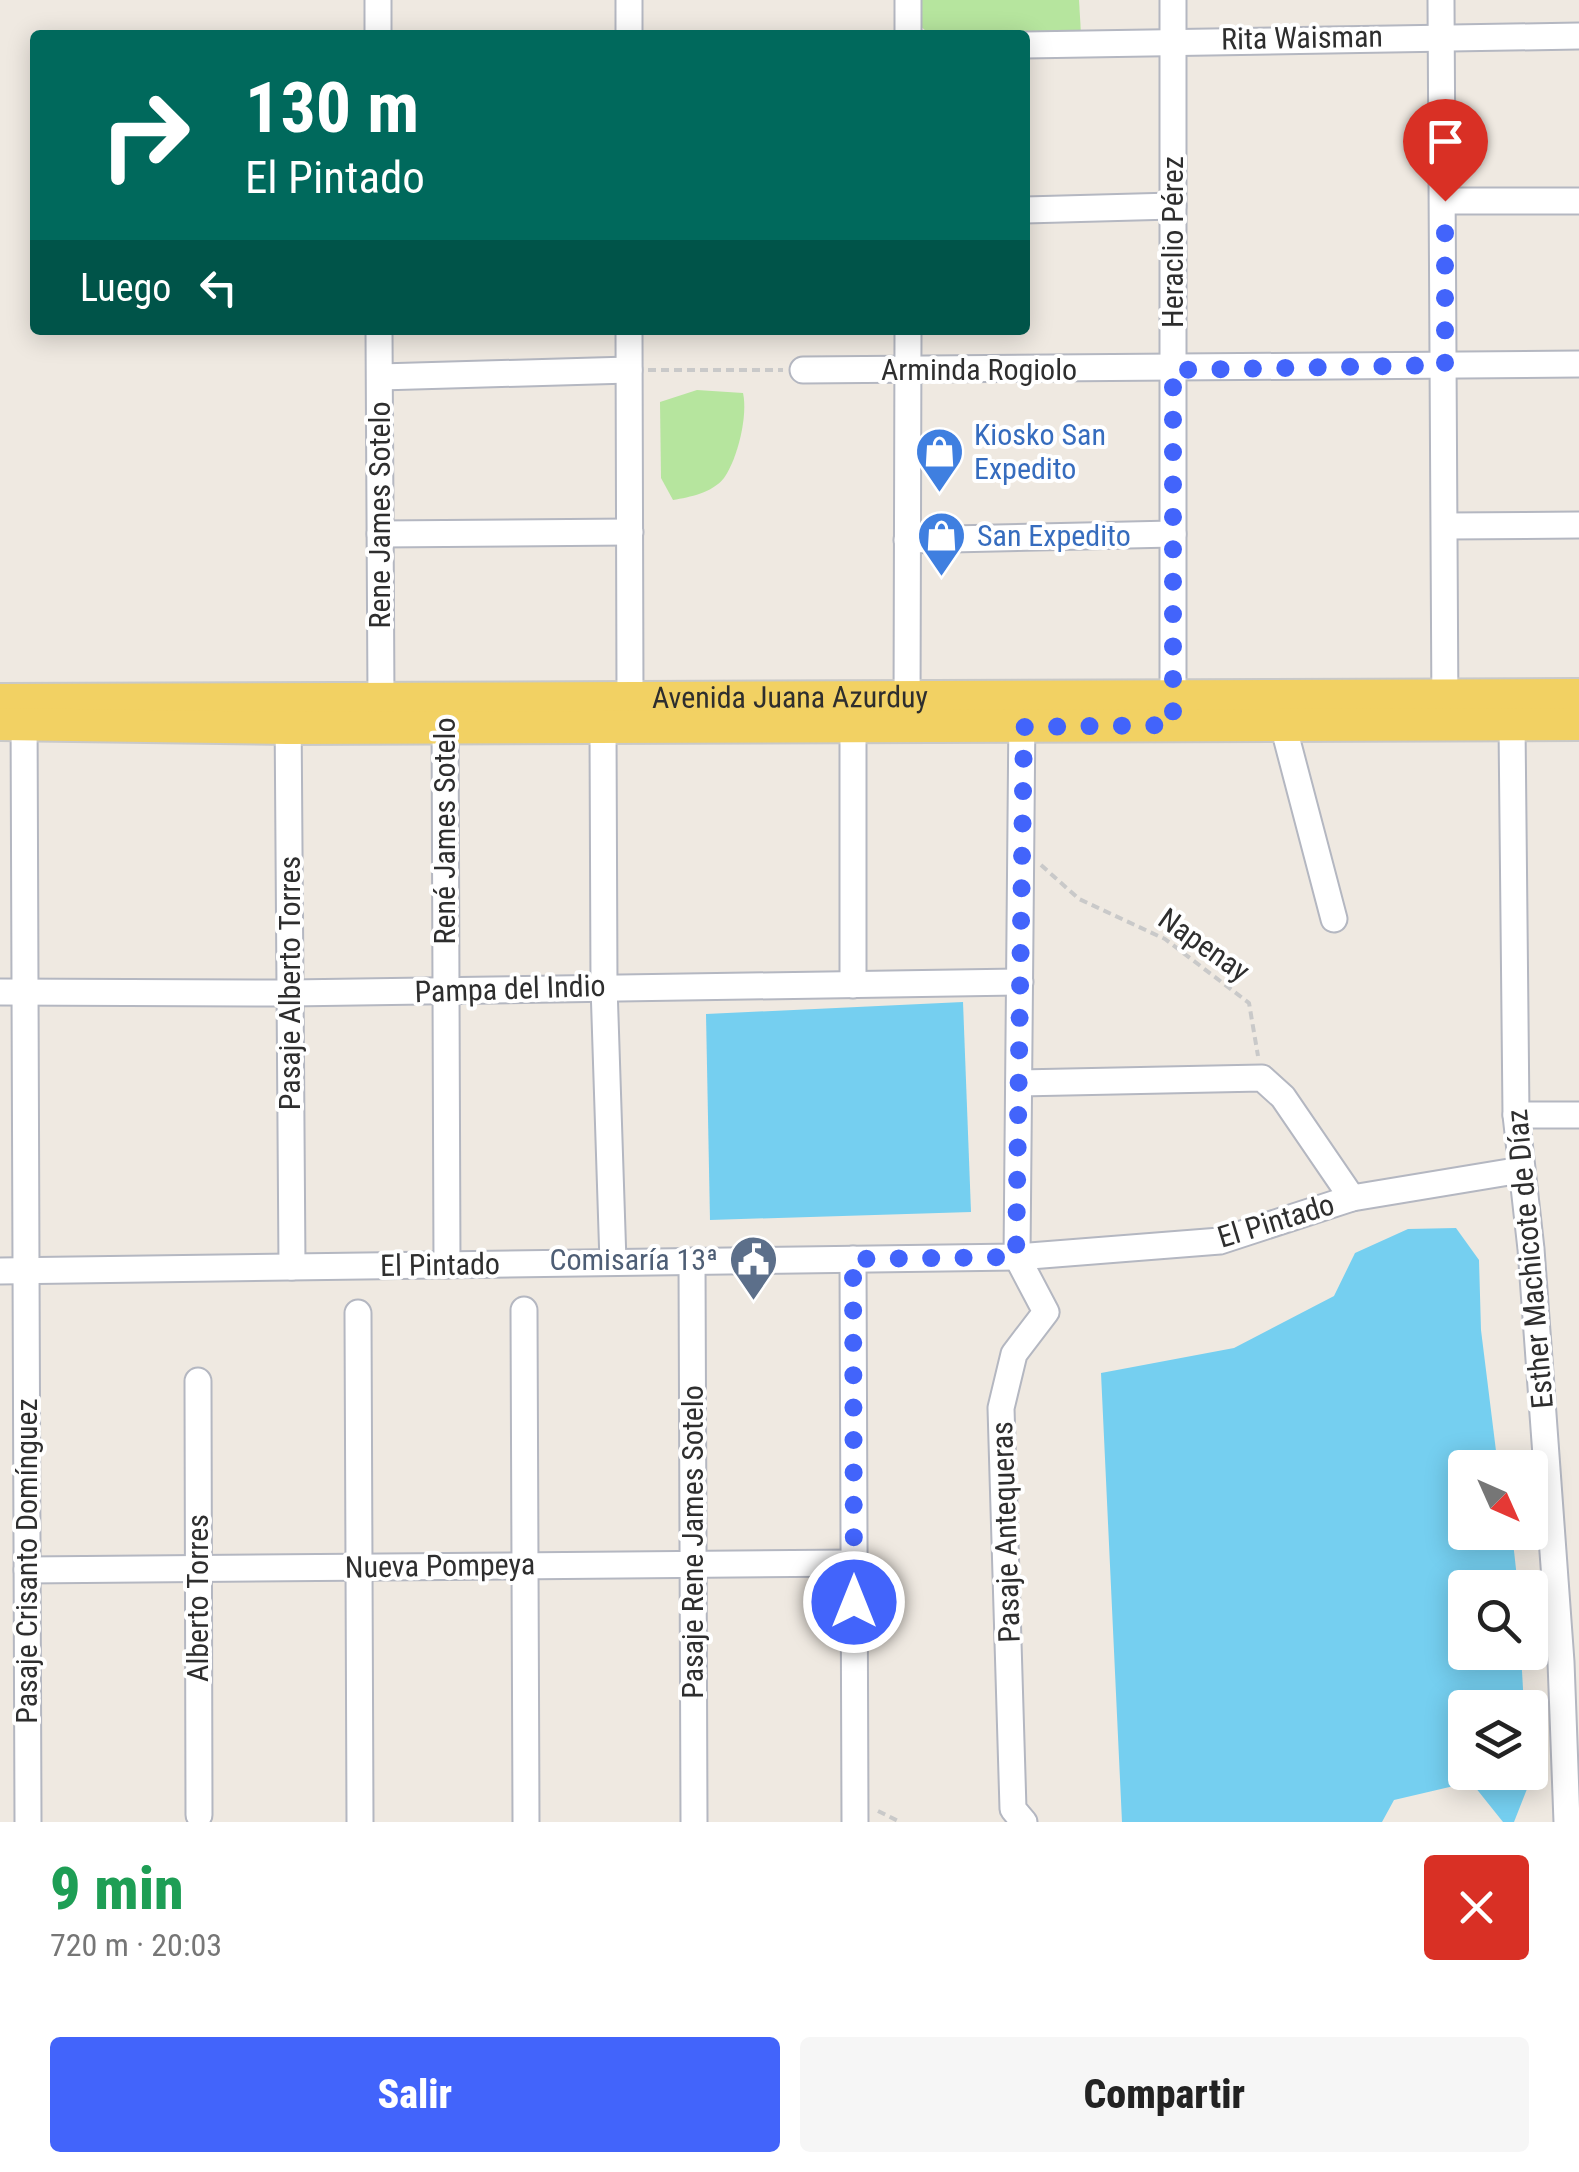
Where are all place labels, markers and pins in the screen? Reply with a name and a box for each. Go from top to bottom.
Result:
pin [1403,99,1488,202]
place label: Kiosko San Expedito [974,417,1106,486]
shop icon: Kiosko San Expedito [913,426,965,494]
shop icon: San Expedito [916,510,968,578]
place label: San Expedito [977,518,1131,553]
public building icon: Comisaría 13ª [727,1234,779,1302]
place label: Comisaría 13ª [549,1242,718,1277]

